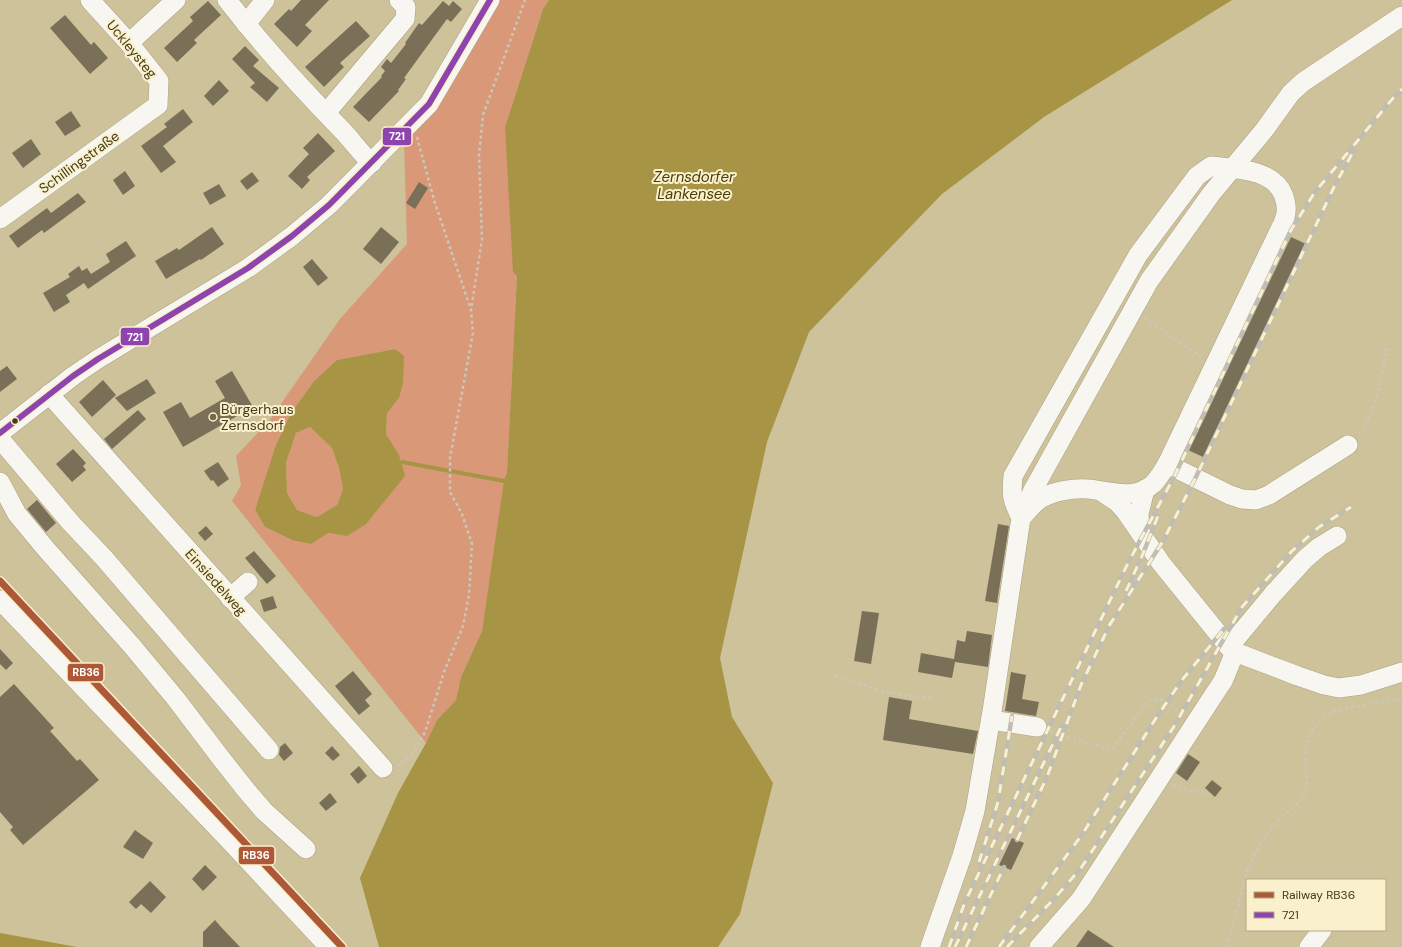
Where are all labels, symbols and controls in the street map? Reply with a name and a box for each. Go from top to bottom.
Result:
street label: Uckleysteg [103,16,161,82]
street label: Schillingstraße [35,127,123,197]
line badge: 721 [382,127,412,146]
text: 721 [389,129,405,143]
water label: Zernsdorfer Lankensee [653,167,735,204]
line badge: 721 [120,327,150,346]
text: 721 [127,330,143,344]
place label: Bürgerhaus Zernsdorf [221,400,294,434]
marker: Bürgerhaus Zernsdorf [208,412,218,422]
unlabelled marker [10,416,20,426]
street label: Einsiedelweg [181,545,251,619]
line badge: RB36 [67,663,104,682]
text: RB36 [72,665,100,679]
line badge: RB36 [238,846,275,865]
text: RB36 [242,848,270,862]
legend [1246,879,1386,931]
text: Railway RB36 [1282,887,1355,903]
text: 721 [1282,907,1299,923]

